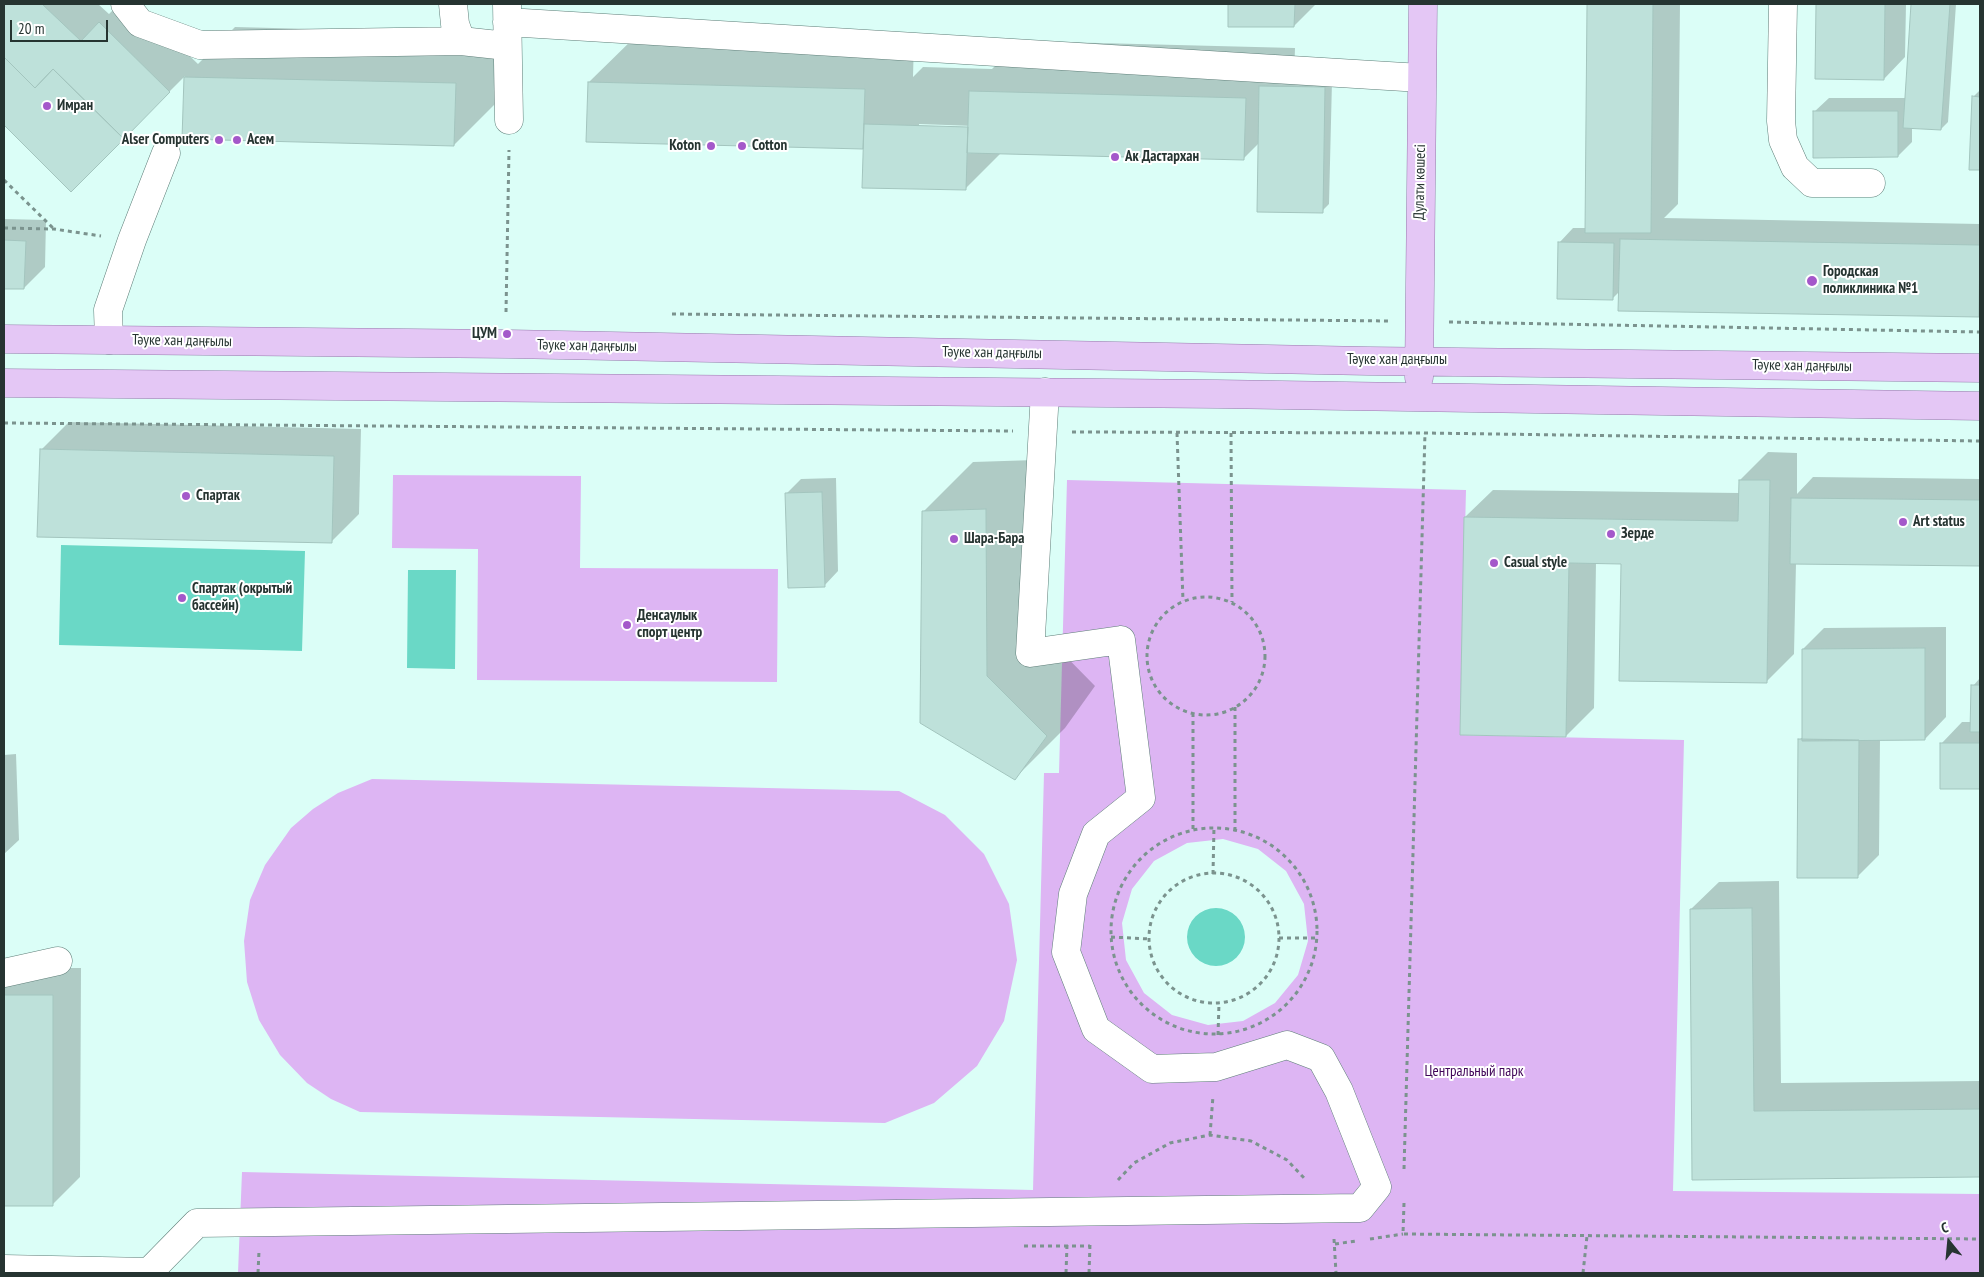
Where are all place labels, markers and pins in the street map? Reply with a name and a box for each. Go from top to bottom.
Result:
place label: Имран [57,97,93,115]
marker: Имран [41,100,53,112]
place label: Alser Computers [122,131,209,149]
place label: Асем [247,131,274,149]
marker: Alser Computers [213,134,225,146]
marker: Асем [231,134,243,146]
place label: Koton [669,137,701,155]
place label: Cotton [752,137,787,155]
marker: Koton [705,140,717,152]
marker: Cotton [736,140,748,152]
place label: Ак Дастархан [1125,148,1199,166]
marker: Ак Дастархан [1109,151,1121,163]
place label: Городская поликлиника №1 [1823,263,1918,298]
marker: Городская поликлиника №1 [1805,274,1819,288]
place label: ЦУМ [472,325,497,343]
marker: ЦУМ [501,328,513,340]
place label: Спартак [196,487,240,505]
marker: Спартак [180,490,192,502]
place label: Art status [1913,513,1965,531]
marker: Art status [1897,516,1909,528]
place label: Зерде [1621,525,1654,543]
marker: Зерде [1605,528,1617,540]
place label: Шара-Бара [964,530,1024,548]
marker: Шара-Бара [948,533,960,545]
place label: Casual style [1504,554,1567,572]
marker: Casual style [1488,557,1500,569]
place label: Спартак (окрытый бассейн) [192,580,292,615]
marker: Спартак (окрытый бассейн) [176,592,188,604]
place label: Денсаулык спорт центр [637,607,702,642]
marker: Денсаулык спорт центр [621,619,633,631]

